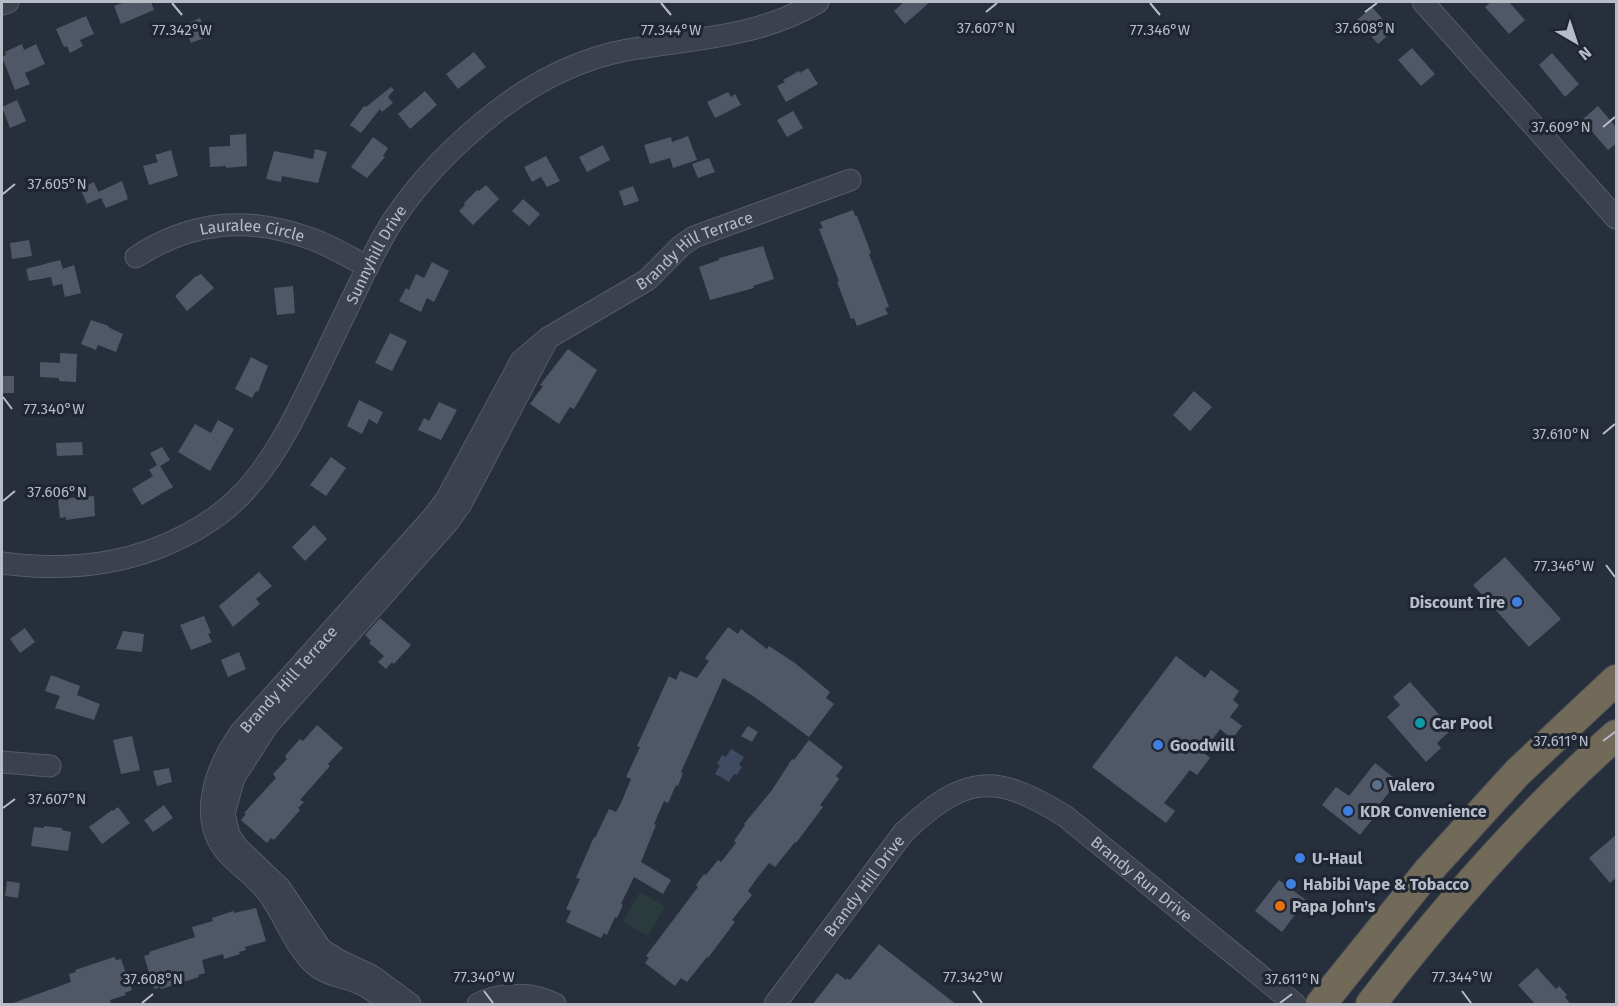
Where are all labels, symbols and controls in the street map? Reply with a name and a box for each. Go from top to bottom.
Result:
north arrow [1546,12,1606,72]
text: 37.607°N [957,19,1015,37]
text: 37.608°N [1335,19,1395,37]
text: 77.342°W [152,21,213,39]
text: 77.344°W [641,21,702,39]
text: 77.346°W [1130,21,1191,39]
text: N [1575,43,1595,64]
text: 37.609°N [1531,118,1591,136]
text: 37.605°N [27,175,87,193]
street label: Sunnyhill Drive [342,201,410,307]
street label: Brandy Hill Terrace [633,207,755,294]
street label: Lauralee Circle [198,215,307,245]
text: 77.340°W [23,400,85,418]
text: 37.610°N [1532,425,1590,443]
text: 37.606°N [27,483,87,501]
text: 77.346°W [1534,557,1595,575]
place label: Discount Tire [1409,593,1505,612]
marker: Discount Tire [1510,595,1524,609]
street label: Brandy Hill Terrace [235,622,341,737]
place label: Car Pool [1432,714,1493,733]
marker: Car Pool [1413,716,1427,730]
text: 37.611°N [1533,732,1589,750]
place label: Goodwill [1170,736,1235,755]
marker: Goodwill [1151,738,1165,752]
place label: Valero [1388,776,1435,795]
marker: Valero [1370,778,1384,792]
text: 37.607°N [28,790,86,808]
place label: KDR Convenience [1360,802,1487,821]
marker: KDR Convenience [1341,804,1355,818]
street label: Brandy Hill Drive [820,831,908,940]
street label: Brandy Run Drive [1087,832,1196,926]
place label: U-Haul [1312,849,1363,868]
marker: U-Haul [1293,851,1307,865]
place label: Habibi Vape & Tobacco [1303,875,1469,894]
marker: Habibi Vape & Tobacco [1284,877,1298,891]
place label: Papa John's [1292,897,1376,916]
marker: Papa John's [1273,899,1287,913]
text: 77.340°W [453,968,515,986]
text: 77.342°W [943,968,1004,986]
text: 77.344°W [1432,968,1493,986]
text: 37.608°N [123,970,183,988]
text: 37.611°N [1264,970,1320,988]

